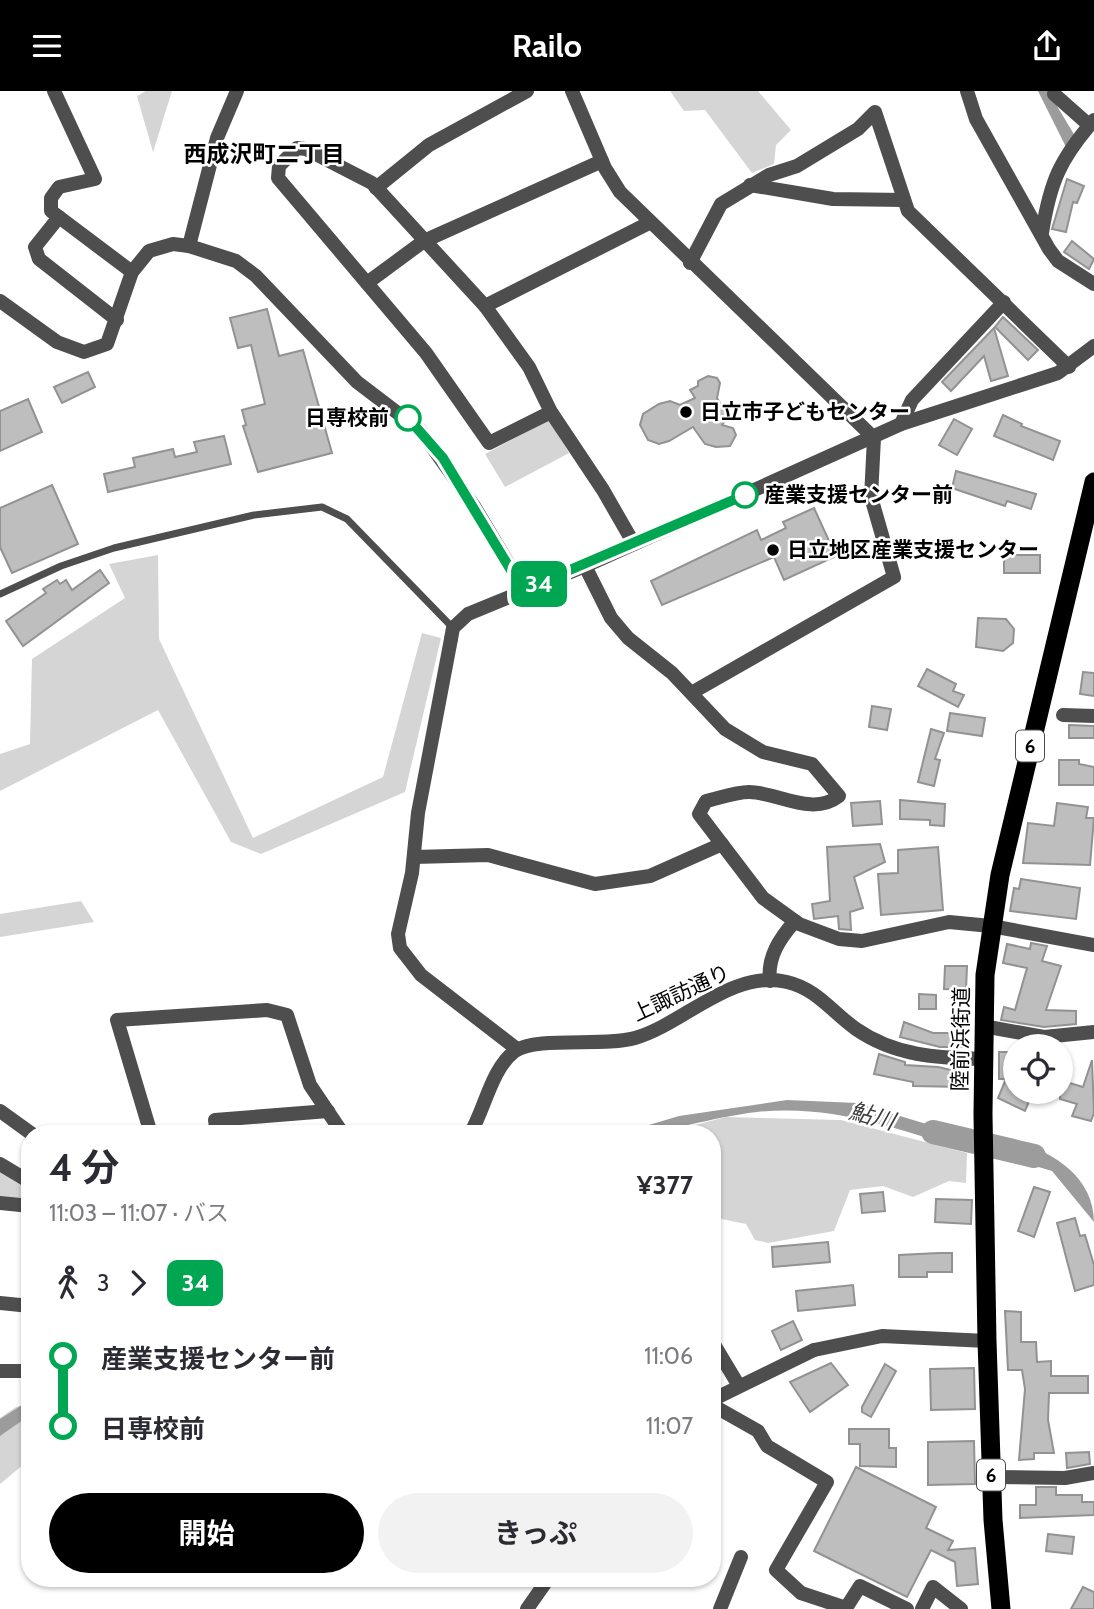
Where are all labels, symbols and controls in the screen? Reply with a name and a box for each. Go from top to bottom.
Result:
text: Railo [512,26,582,65]
icon: menu [28,27,66,65]
icon: share [1028,27,1066,65]
district label: 西成沢町二丁目 [184,140,345,168]
place label: 日立市子どもセンター [700,399,910,424]
marker: 日立市子どもセンター [678,404,694,420]
place label: 日専校前 [305,405,389,430]
marker: 日専校前 [395,405,421,431]
marker: 産業支援センター前 [732,482,758,508]
place label: 産業支援センター前 [764,482,953,507]
place label: 日立地区産業支援センター [787,537,1039,562]
marker: 日立地区産業支援センター [765,542,781,558]
line badge: 34 [508,561,570,607]
text: 34 [525,569,553,598]
road number: 6 [1016,731,1044,761]
street label: 上諏訪通り [628,959,734,1026]
street label: 陸前浜街道 [947,986,974,1092]
map controls [1003,1034,1073,1104]
button: locate [1003,1034,1073,1104]
water label: 鮎川 [846,1097,901,1136]
text: 4 分 [49,1144,119,1191]
text: ¥377 [637,1169,693,1201]
text: 11:03 – 11:07 · バス [49,1199,229,1227]
icon: walk [49,1264,87,1302]
icon: forward [119,1264,157,1302]
text: 34 [181,1268,209,1297]
text: 3 [97,1269,109,1297]
text: 11:06 [644,1342,693,1370]
text: 産業支援センター前 [101,1343,335,1375]
text: 11:07 [646,1412,693,1440]
text: 日専校前 [101,1413,205,1445]
road number: 6 [977,1459,1005,1491]
button: 開始 [49,1493,364,1573]
button: きっぷ [378,1493,693,1573]

